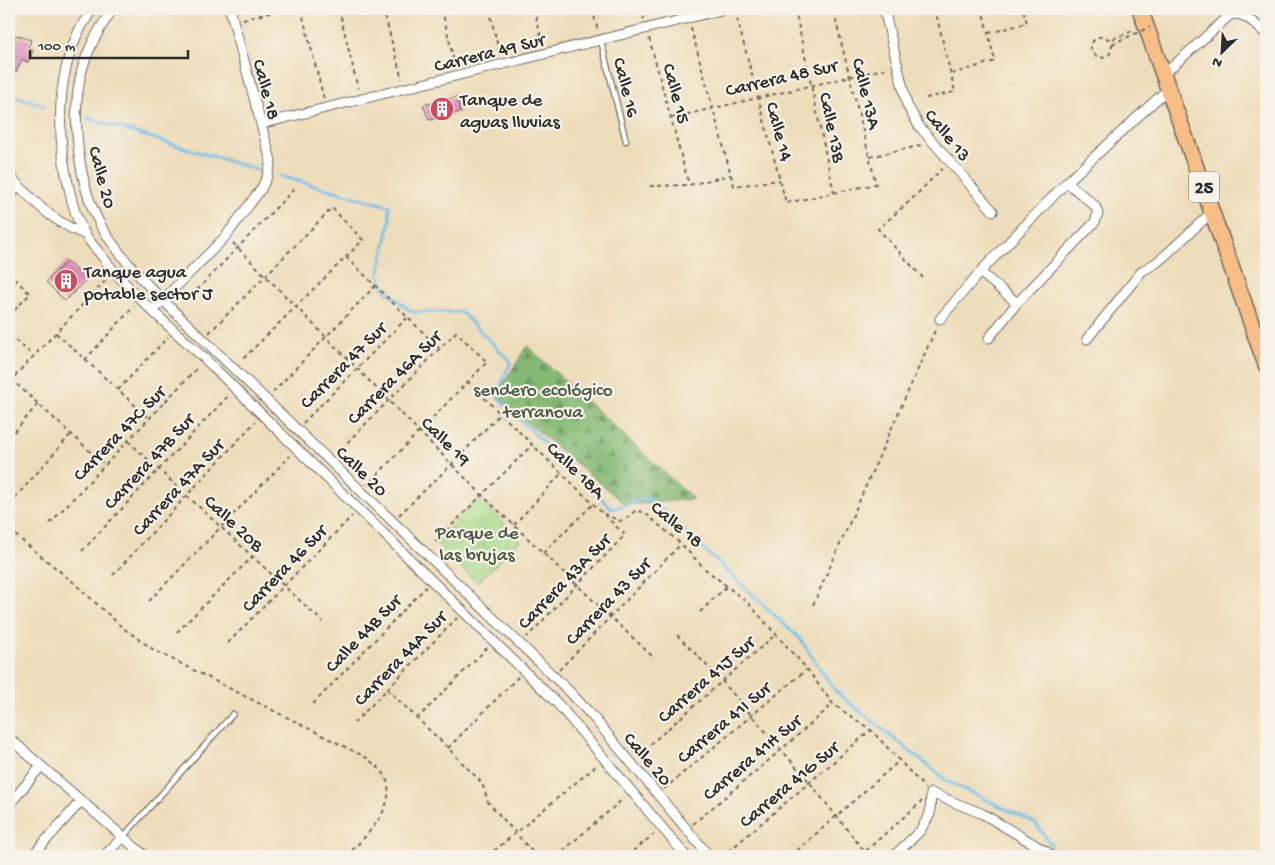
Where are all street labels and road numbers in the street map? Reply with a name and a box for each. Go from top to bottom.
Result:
street label: Carrera 49 Sur [432,29,550,79]
street label: Carrera 48 Sur [724,55,842,103]
street label: Calle 16 [606,56,643,120]
street label: Calle 13A [845,56,885,133]
street label: Calle 18 [246,57,284,123]
street label: Calle 15 [656,61,694,126]
street label: Calle 13B [812,91,849,166]
street label: Calle 14 [759,100,797,164]
street label: Calle 13 [918,105,975,167]
street label: Calle 20 [81,144,120,212]
road number: 25 [1189,172,1219,202]
street label: Carrera 47 Sur [296,317,394,415]
street label: Carrera 46A Sur [343,325,449,431]
street label: Carrera 47C Sur [69,380,173,487]
street label: Carrera 47B Sur [100,408,203,515]
street label: Calle 19 [415,413,474,472]
street label: Carrera 47A Sur [129,433,232,542]
street label: Calle 18A [540,438,610,506]
street label: Calle 20 [330,442,392,503]
street label: Calle 20B [198,491,268,559]
street label: Calle 18 [645,497,707,554]
street label: Carrera 46 Sur [238,519,335,618]
street label: Carrera 43A Sur [514,528,619,635]
street label: Carrera 43 Sur [562,552,659,651]
street label: Calle 44B Sur [321,589,409,678]
street label: Carrera 44A Sur [350,605,454,712]
street label: Carrera 41J Sur [654,631,762,729]
street label: Carrera 41I Sur [673,676,779,770]
street label: Carrera 41H Sur [699,709,809,807]
street label: Calle 20 [617,728,676,792]
street label: Carrera 41G Sur [736,736,847,834]

